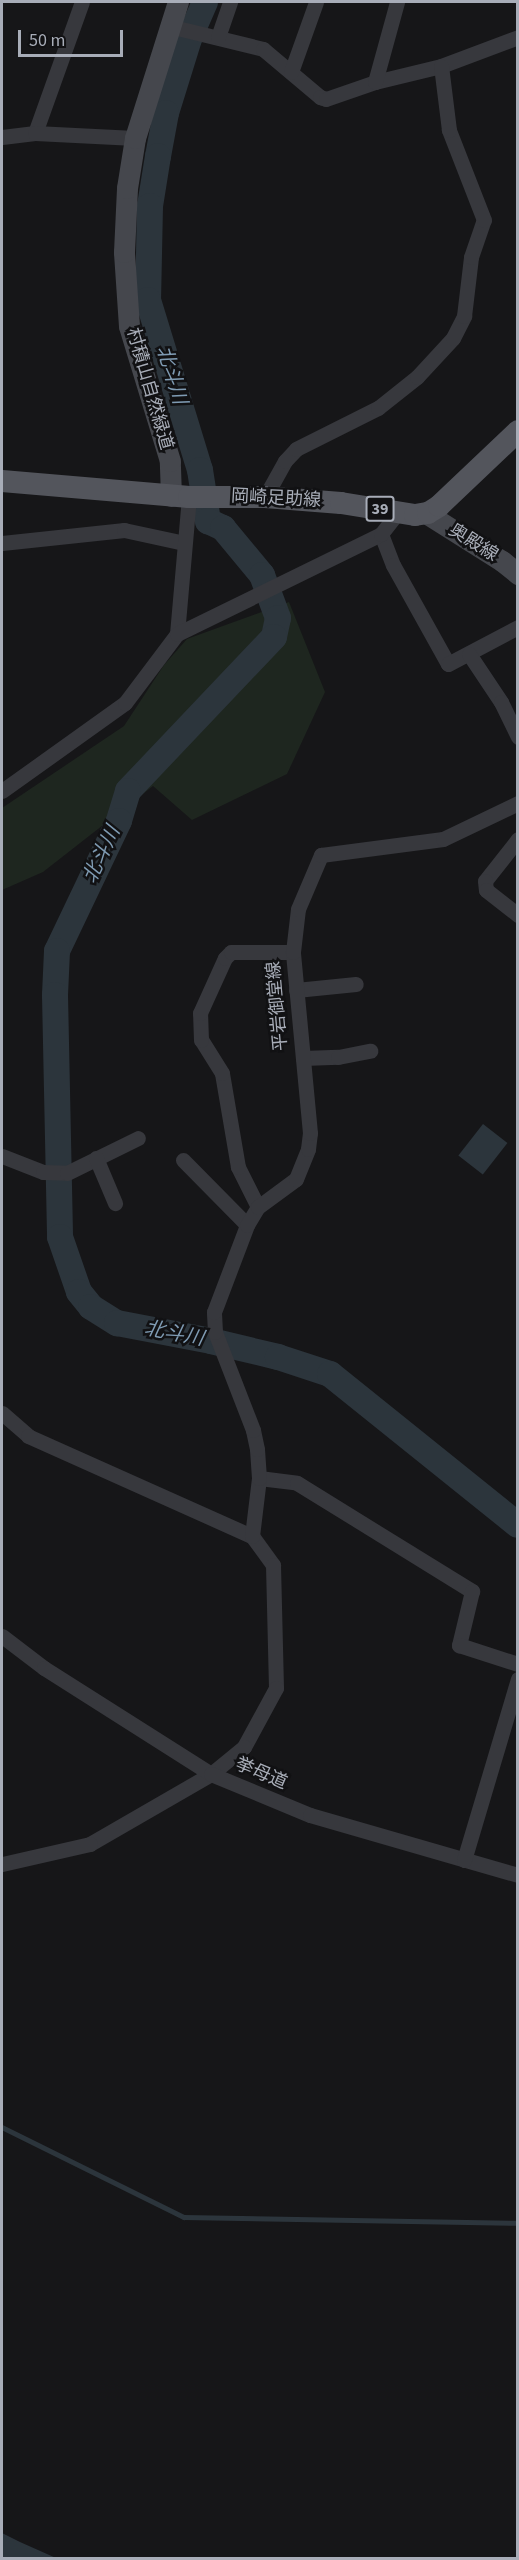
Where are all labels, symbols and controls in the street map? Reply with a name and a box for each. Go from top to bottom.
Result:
scale bar [21,18,126,56]
text: 50 m [29,28,65,53]
street label: 村積山自然緑道 [121,325,177,453]
water label: 北斗川 [151,343,191,407]
street label: 岡崎足助線 [230,486,322,512]
road number: 39 [365,496,395,522]
street label: 奥殿線 [444,520,502,566]
water label: 北斗川 [78,823,126,887]
street label: 平岩御堂線 [263,960,293,1052]
water label: 北斗川 [142,1316,206,1352]
street label: 挙母道 [232,1754,290,1794]

